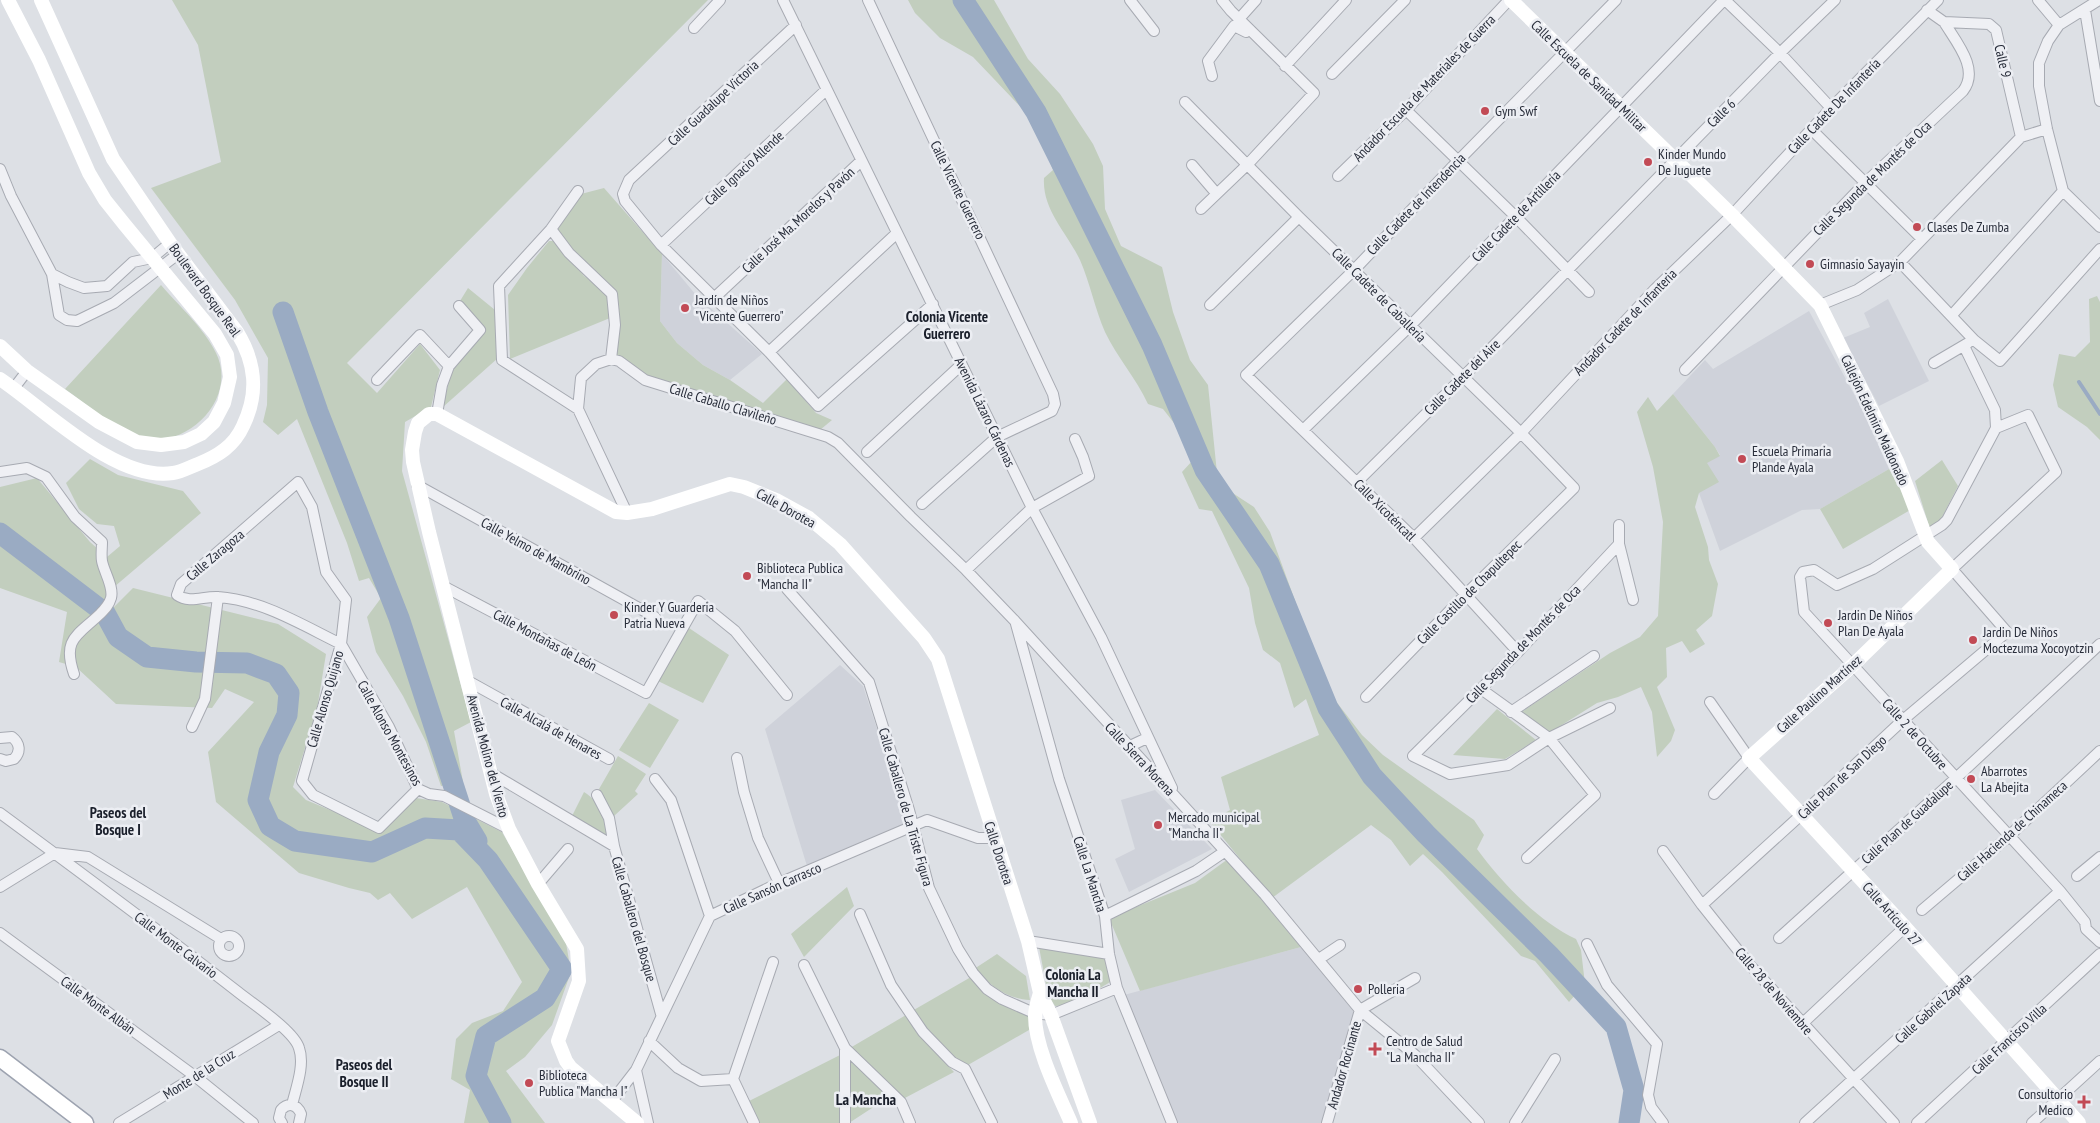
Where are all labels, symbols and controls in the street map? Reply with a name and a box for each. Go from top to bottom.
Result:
street label: Andador Escuela de Materiales de Guerra [1349,11,1499,165]
street label: Calle Escuela de Sanidad Militar [1527,16,1651,136]
street label: Calle 9 [1990,43,2016,79]
street label: Calle Cadete De Infantería [1784,54,1884,158]
street label: Calle Guadalupe Victoria [664,56,762,150]
street label: Calle 6 [1703,95,1739,131]
place label: Gym Swf [1495,102,1537,120]
marker: Gym Swf [1479,105,1491,117]
street label: Calle Segunda de Montés de Oca [1809,117,1935,239]
street label: Calle Ignacio Allende [701,127,787,209]
street label: Calle Vicente Guerrero [926,138,990,242]
place label: Kinder Mundo De Juguete [1658,145,1726,179]
street label: Calle Cadete de Intendencia [1363,149,1469,259]
marker: Kinder Mundo De Juguete [1642,156,1654,168]
street label: Calle José Ma. Morelos y Pavón [738,163,858,277]
street label: Calle Cadete de Artillería [1468,167,1564,265]
place label: Clases De Zumba [1927,218,2009,236]
marker: Clases De Zumba [1911,221,1923,233]
street label: Boulevard Bosque Real [165,240,245,341]
street label: Calle Cadete de Caballería [1328,244,1430,346]
place label: Gimnasio Sayayin [1820,255,1904,273]
marker: Gimnasio Sayayin [1804,258,1816,270]
street label: Andador Cadete de Infanteria [1570,265,1680,379]
place label: Jardín de Niños "Vicente Guerrero" [694,291,784,325]
marker: Jardín de Niños "Vicente Guerrero" [679,302,691,314]
district label: Colonia Vicente Guerrero [906,307,988,343]
street label: Calle Cadete del Aire [1420,335,1504,419]
street label: Callejón Edelmiro Maldonado [1837,352,1913,488]
street label: Avenida Lázaro Cárdenas [951,354,1020,470]
street label: Calle Caballo Clavileño [667,379,779,429]
place label: Escuela Primaria Plande Ayala [1752,442,1831,476]
marker: Escuela Primaria Plande Ayala [1736,453,1748,465]
street label: Calle Xicoténcatl [1350,475,1421,546]
street label: Calle Dorotea [753,484,819,532]
street label: Calle Yelmo de Mambrino [478,513,594,589]
street label: Calle Zaragoza [182,525,248,585]
street label: Calle Castillo de Chapultepec [1413,536,1525,648]
place label: Biblioteca Publica "Mancha II" [757,559,843,593]
marker: Biblioteca Publica "Mancha II" [741,570,753,582]
street label: Calle Segunda de Montés de Oca [1462,581,1584,707]
place label: Kinder Y Guarderia Patria Nueva [624,598,714,632]
street label: Calle Montañas de León [490,605,600,675]
place label: Jardin De Niños Plan De Ayala [1837,606,1913,640]
marker: Kinder Y Guarderia Patria Nueva [608,609,620,621]
marker: Jardin De Niños Plan De Ayala [1822,617,1834,629]
place label: Jardin De Niños Moctezuma Xocoyotzin [1982,623,2093,657]
marker: Jardin De Niños Moctezuma Xocoyotzin [1967,634,1979,646]
street label: Calle Alonso Quijano [303,648,347,750]
street label: Calle Paulino Martínez [1773,651,1865,737]
street label: Calle Alonso Montesinos [354,677,427,789]
street label: Avenida Molino del Viento [463,693,513,819]
street label: Calle Alcalá de Henares [497,693,605,763]
street label: Calle 2 de Octubre [1878,695,1952,773]
street label: Calle Sierra Morena [1101,718,1179,800]
street label: Calle Caballero de La Triste Figura [875,726,937,888]
street label: Calle Plan de San Diego [1794,731,1890,823]
place label: Abarrotes La Abejita [1981,762,2029,796]
marker: Abarrotes La Abejita [1965,773,1977,785]
street label: Calle Plan de Guadalupe [1857,776,1957,868]
street label: Calle Hacienda de Chinameca [1953,777,2071,885]
district label: Paseos del Bosque I [90,803,147,839]
place label: Mercado municipal "Mancha II" [1168,808,1260,842]
street label: Calle Dorotea [980,819,1018,887]
marker: Mercado municipal "Mancha II" [1152,819,1164,831]
street label: Calle La Mancha [1069,834,1111,914]
street label: Calle Caballero del Bosque [608,854,661,984]
street label: Calle Sansón Carrasco [720,858,824,918]
street label: Calle Artículo 27 [1858,878,1926,950]
street label: Calle Monte Calvario [131,908,221,982]
street label: Calle 28 de Noviembre [1731,944,1817,1039]
district label: Colonia La Mancha II [1045,965,1101,1001]
street label: Calle Gabriel Zapata [1891,969,1975,1047]
street label: Calle Monte Albán [57,972,139,1038]
place label: Polleria [1368,980,1405,998]
marker: Polleria [1352,983,1364,995]
street label: Calle Francisco Villa [1968,1000,2050,1078]
street label: Andador Rocinante [1323,1019,1365,1111]
place label: Centro de Salud "La Mancha II" [1386,1032,1462,1066]
marker: Centro de Salud "La Mancha II" [1368,1042,1382,1056]
street label: Monte de la Cruz [160,1045,238,1103]
district label: Paseos del Bosque II [336,1055,393,1091]
place label: Biblioteca Publica "Mancha I" [539,1066,628,1100]
marker: Biblioteca Publica "Mancha I" [523,1077,535,1089]
place label: Consultorio Medico [2018,1085,2073,1119]
district label: La Mancha [836,1089,897,1109]
marker: Consultorio Medico [2077,1095,2091,1109]

